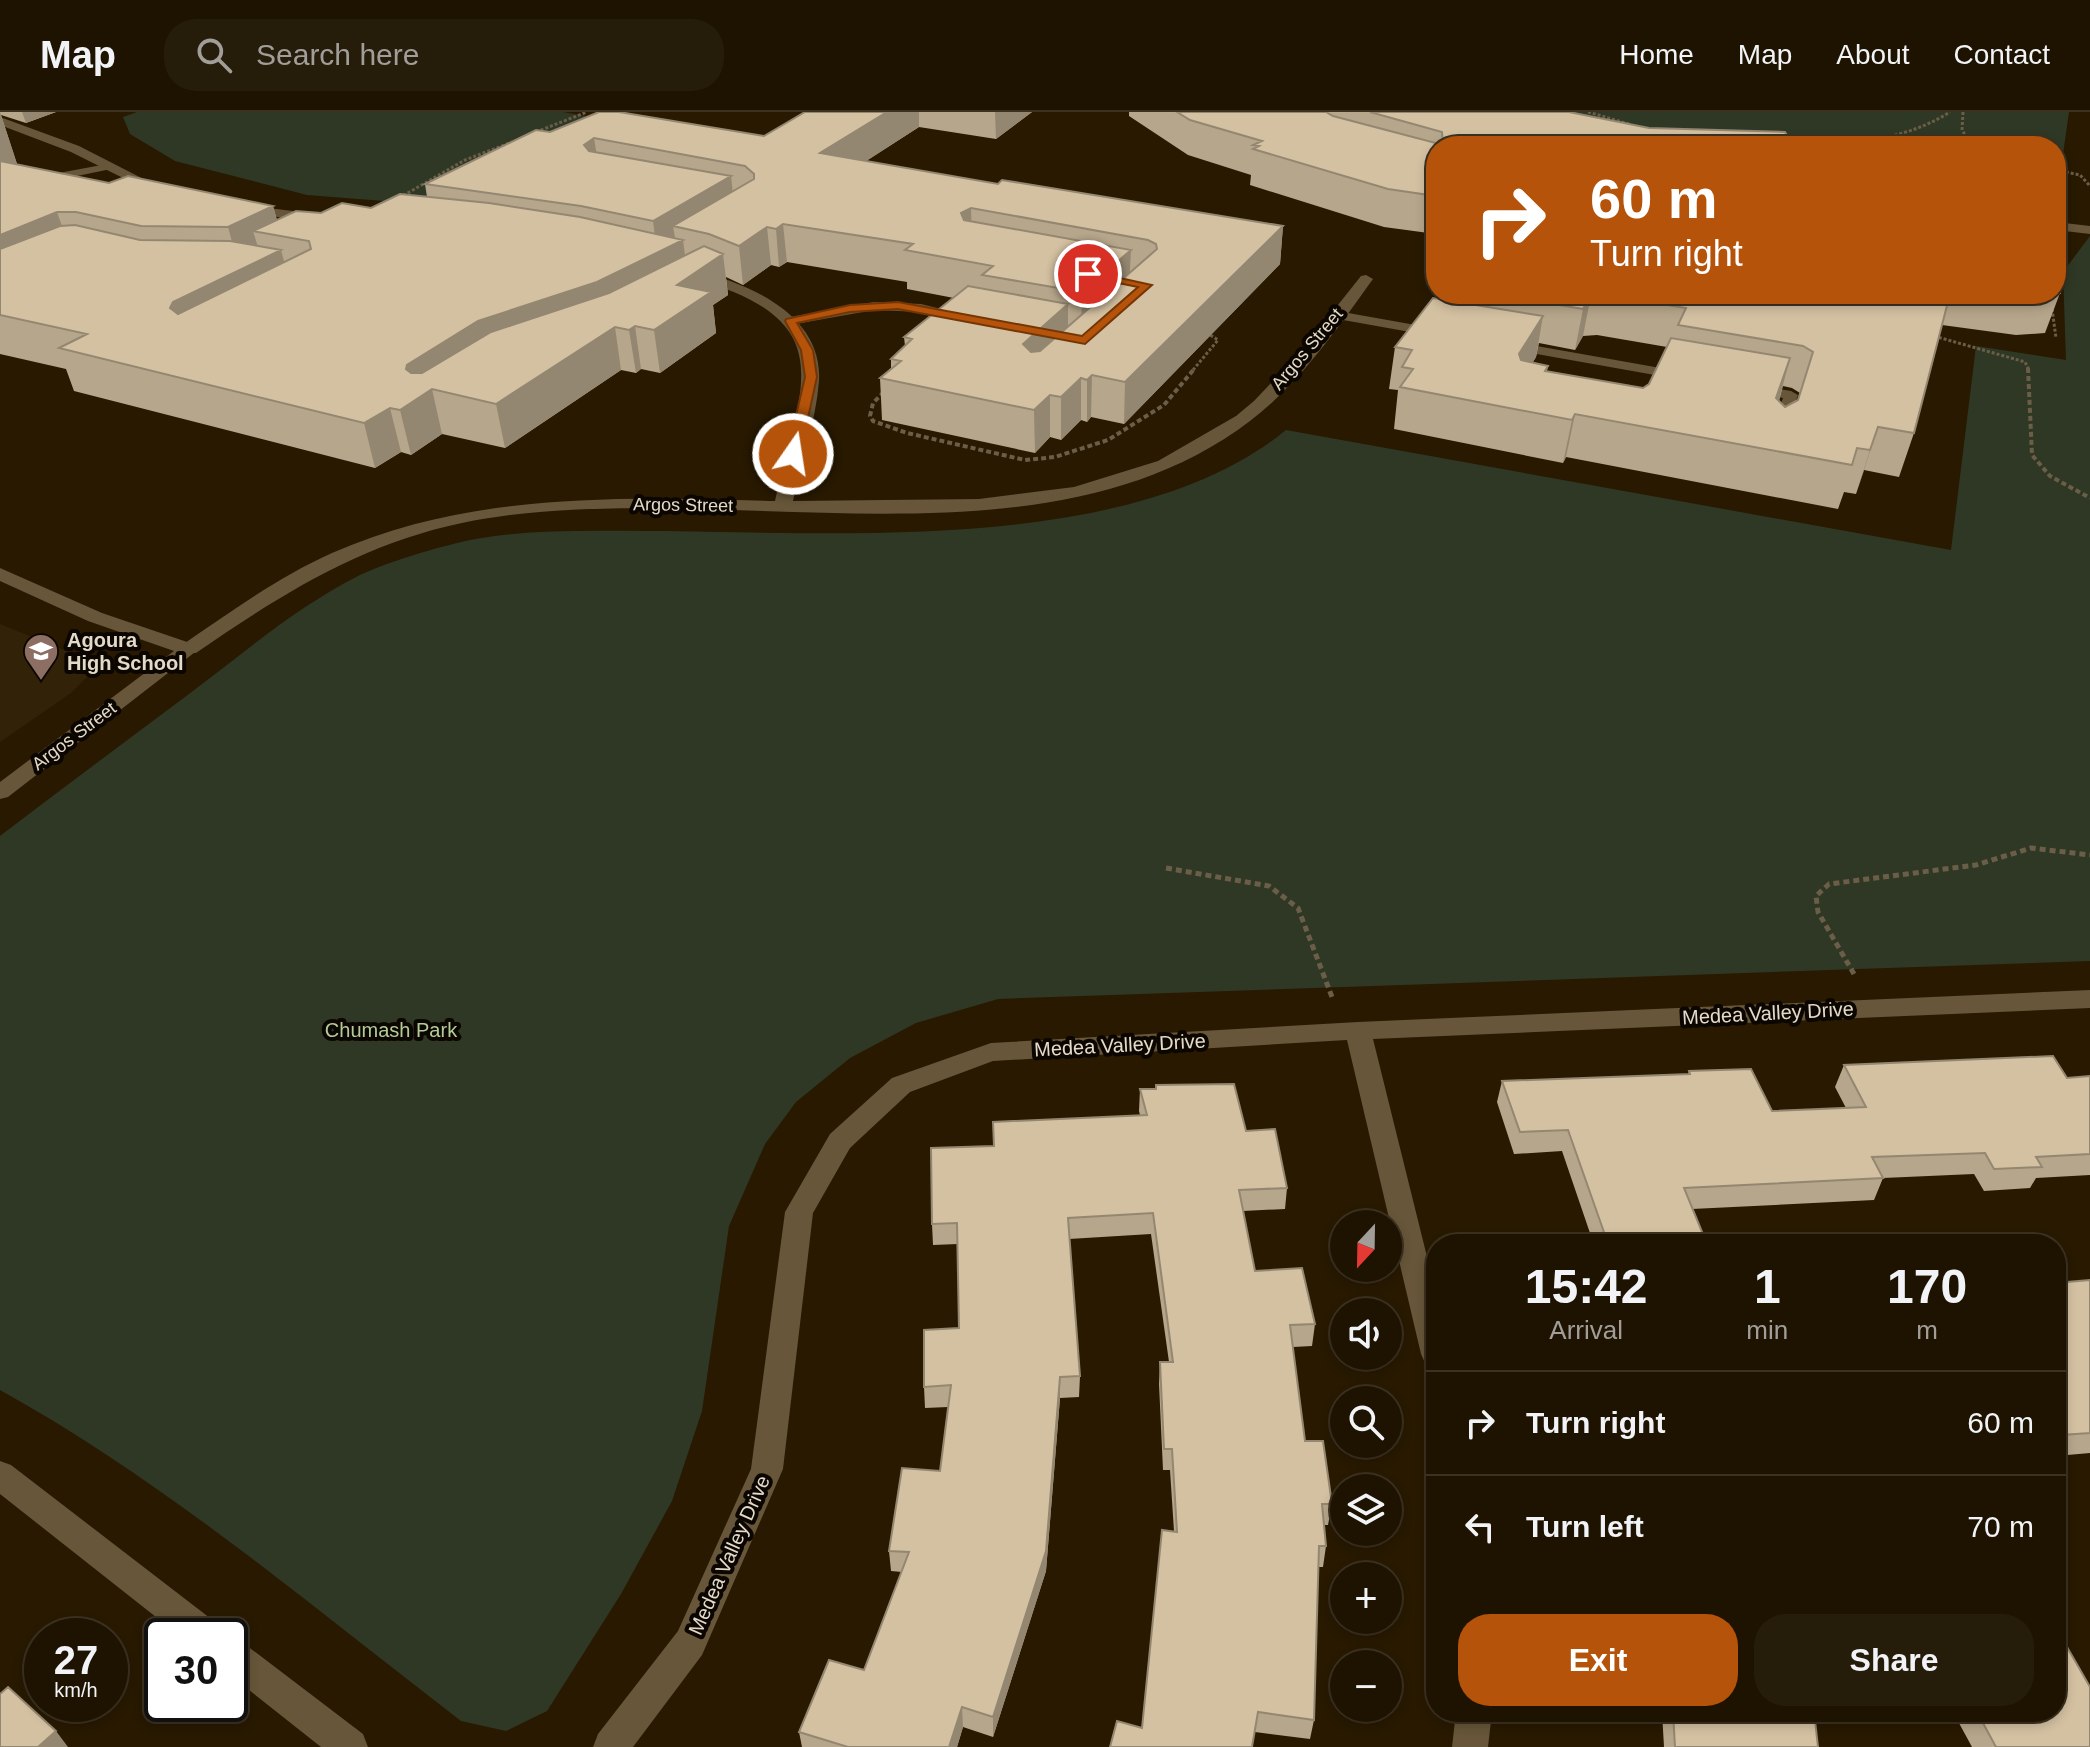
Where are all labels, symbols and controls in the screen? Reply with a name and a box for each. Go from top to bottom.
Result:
search box [164,19,724,91]
icon: search [192,33,236,77]
text: Map [40,34,116,76]
text: Search here [256,38,419,71]
text: Home [1619,39,1694,70]
text: Map [1738,39,1792,70]
text: About [1836,39,1910,70]
text: Contact [1954,39,2050,70]
text: 60 m [1590,167,1718,230]
icon: right [1458,168,1562,272]
text: Turn right [1590,233,1743,274]
pin [1054,240,1122,308]
icon: arrive [1066,252,1110,296]
street label: Argos Street [1267,304,1347,394]
position arrow [751,412,835,496]
street label: Argos Street [633,494,733,516]
place label: Agoura High School [67,629,184,674]
school or university icon: Agoura High School [22,632,60,682]
street label: Argos Street [28,698,120,774]
street label: Medea Valley Drive [1682,998,1854,1028]
park label: Chumash Park [325,1019,458,1041]
street label: Medea Valley Drive [1034,1030,1206,1060]
north arrow [1330,1210,1402,1282]
map controls [1330,1210,1402,1722]
text: 15:42 [1525,1260,1648,1313]
text: 1 [1754,1260,1781,1313]
text: 170 [1887,1260,1967,1313]
button: sound [1330,1298,1402,1370]
text: Arrival [1549,1315,1623,1345]
text: min [1746,1315,1788,1345]
text: m [1916,1315,1938,1345]
button: search [1330,1386,1402,1458]
icon: right [1458,1401,1502,1445]
text: Turn right [1526,1406,1665,1439]
text: 60 m [1967,1406,2034,1439]
street label: Medea Valley Drive [684,1472,774,1638]
button: layers [1330,1474,1402,1546]
icon: left [1458,1505,1502,1549]
text: Turn left [1526,1510,1644,1543]
text: 70 m [1967,1510,2034,1543]
button: + [1330,1562,1402,1634]
button: Exit [1458,1614,1738,1706]
button: Share [1754,1614,2034,1706]
speed limit sign: 30 [144,1618,248,1722]
text: 27 [54,1638,98,1682]
button: − [1330,1650,1402,1722]
text: km/h [54,1679,98,1701]

